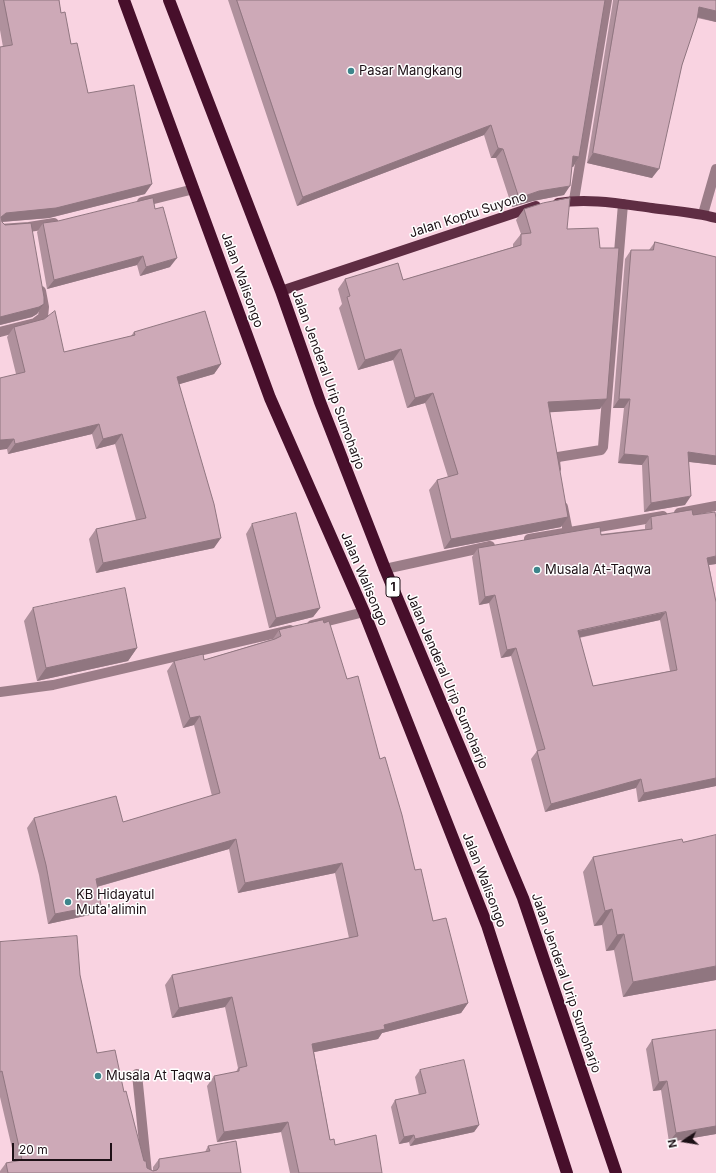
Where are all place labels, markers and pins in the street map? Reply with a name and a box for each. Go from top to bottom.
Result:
place label: Pasar Mangkang [359,63,462,79]
marker: Pasar Mangkang [346,66,356,76]
place label: Musala At-Taqwa [545,562,651,578]
marker: Musala At-Taqwa [532,565,542,575]
place label: KB Hidayatul Muta'alimin [76,887,154,918]
marker: KB Hidayatul Muta'alimin [63,897,73,907]
place label: Musala At Taqwa [106,1068,211,1084]
marker: Musala At Taqwa [93,1071,103,1081]

